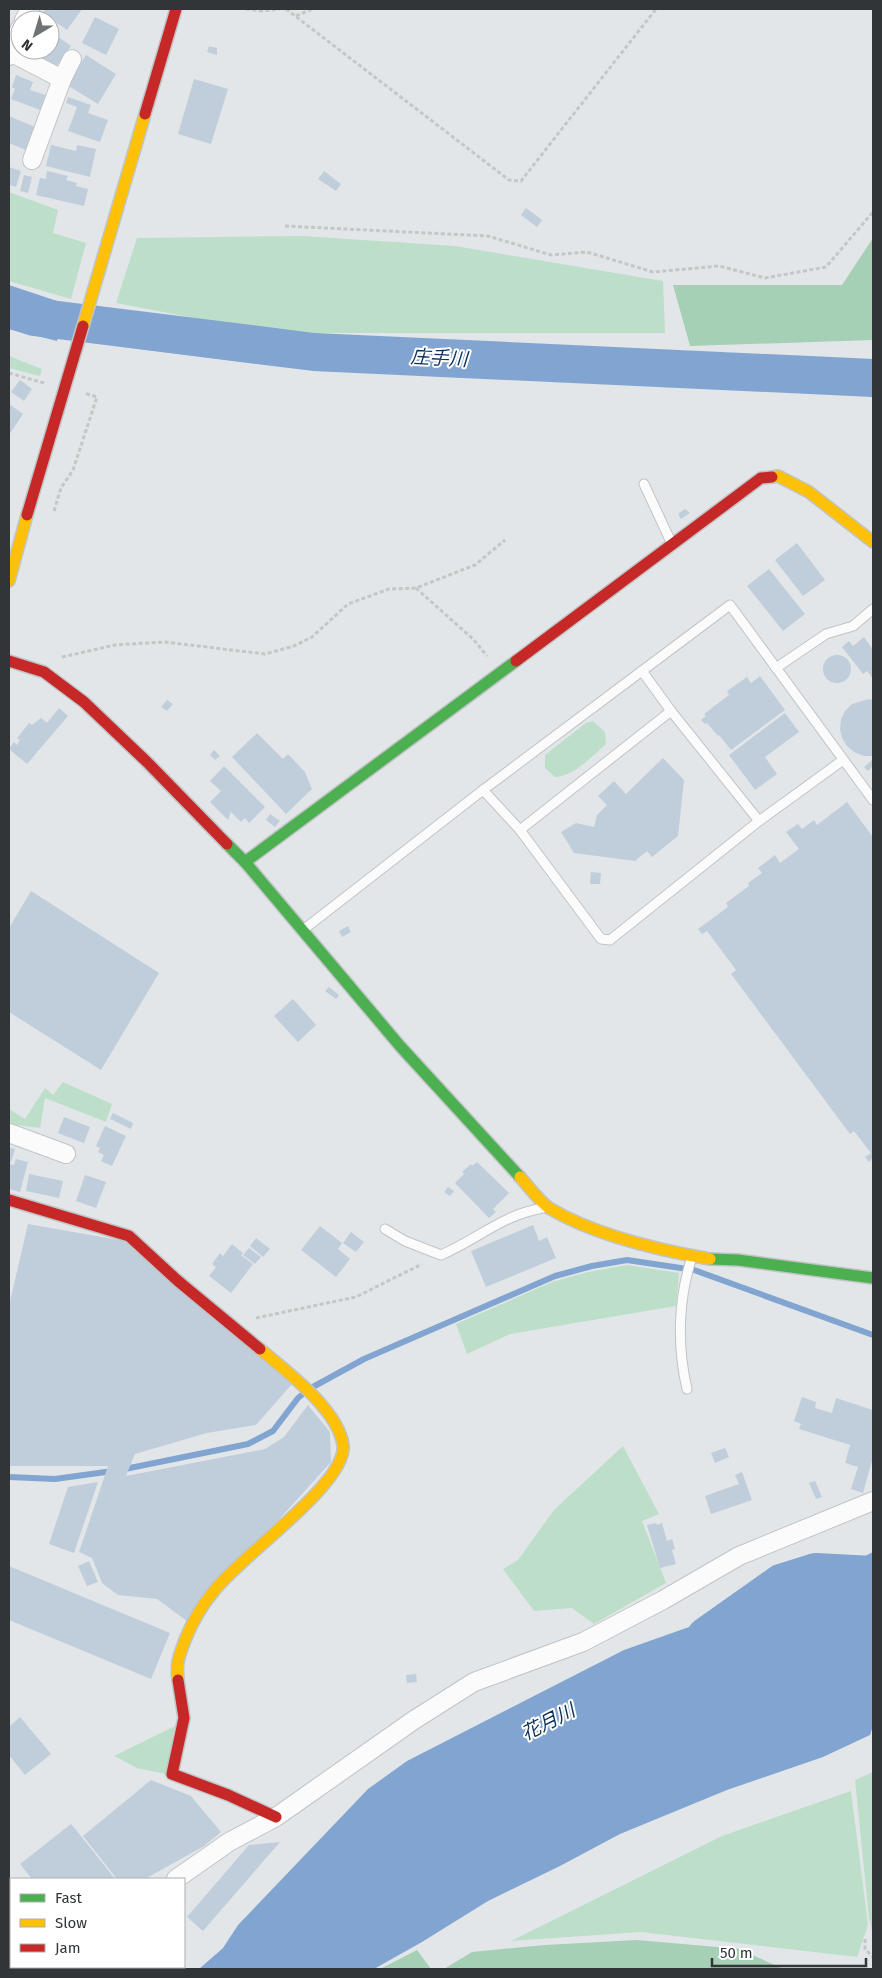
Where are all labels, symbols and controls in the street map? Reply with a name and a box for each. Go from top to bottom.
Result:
north arrow [10,10,60,60]
text: N [18,35,36,54]
water label: 庄手川 [410,345,470,371]
water label: 花月川 [517,1698,580,1745]
legend [10,1878,185,1968]
text: Fast [55,1889,82,1907]
text: Slow [55,1914,87,1932]
scale bar [712,1936,866,1968]
text: Jam [55,1939,81,1957]
text: 50 m [720,1944,753,1962]

